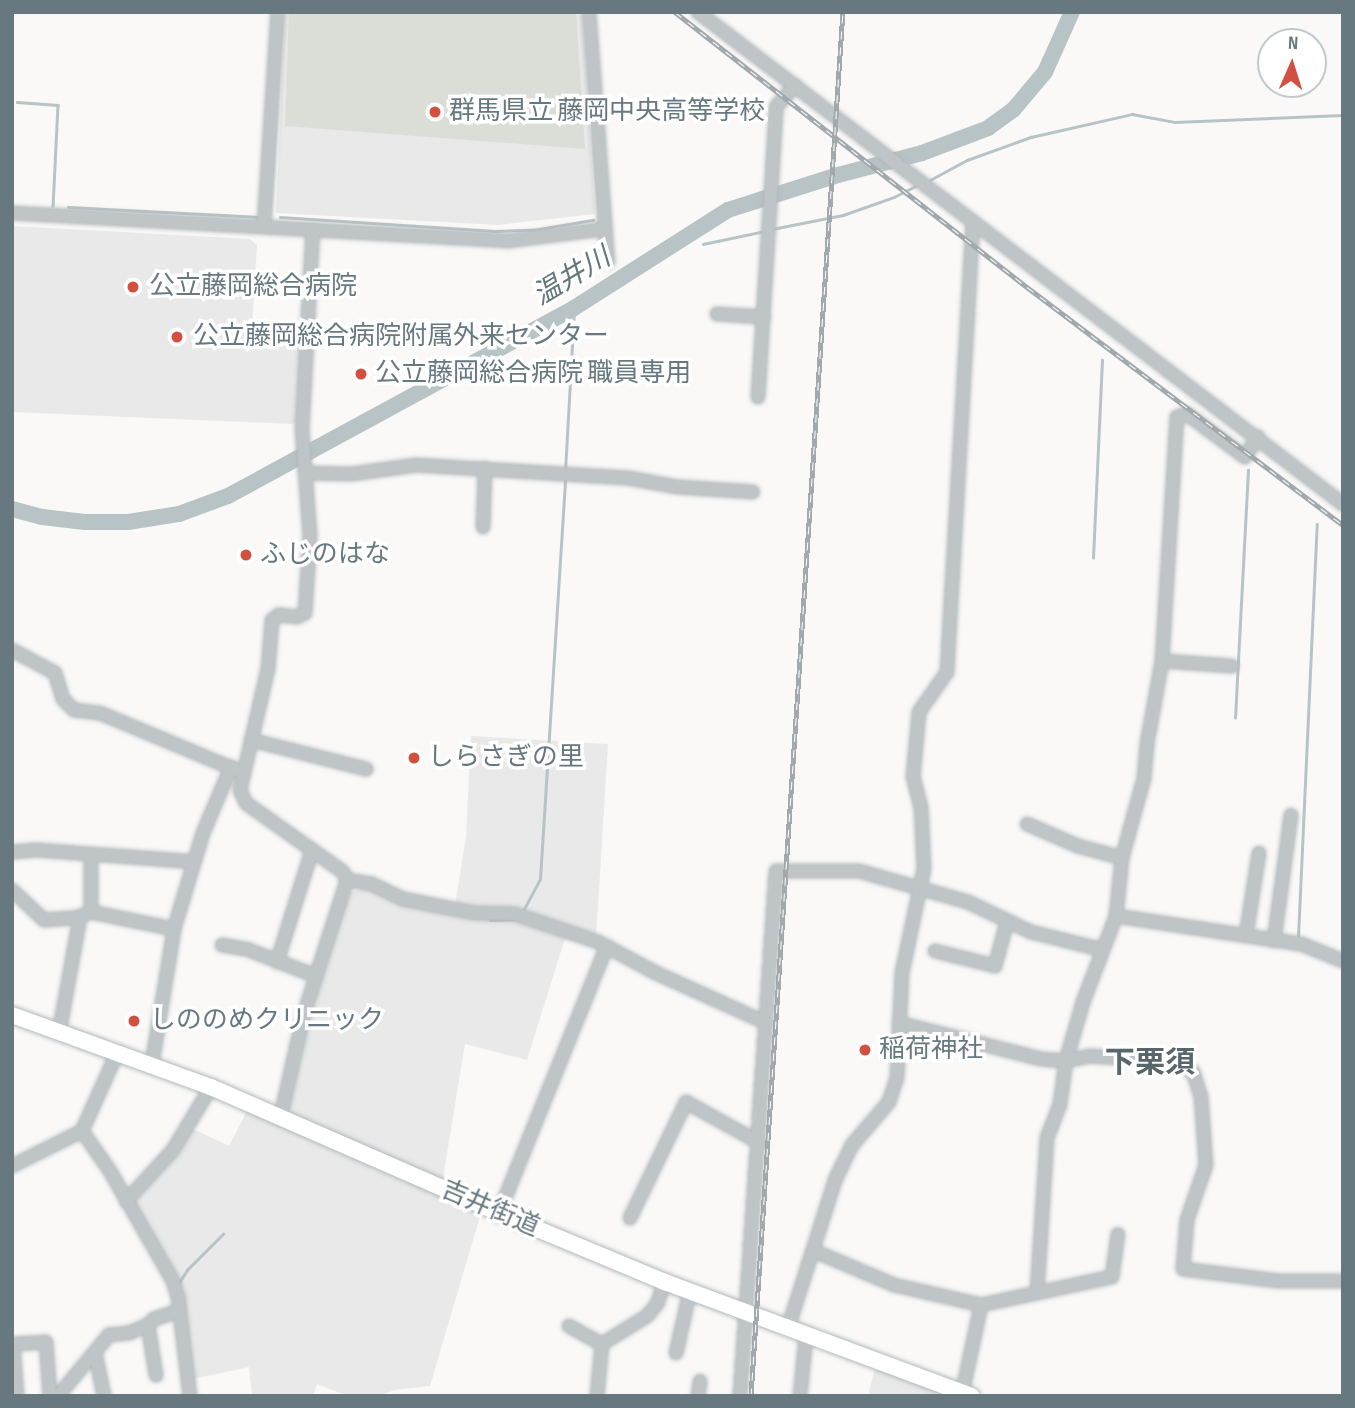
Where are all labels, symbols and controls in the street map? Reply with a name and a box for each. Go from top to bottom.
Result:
north arrow [1257,28,1327,98]
text: N [1287,32,1299,55]
place label: 群馬県立 藤岡中央高等学校 [449,96,765,128]
marker: 群馬県立 藤岡中央高等学校 [427,104,443,120]
water label: 温井川 [527,241,617,313]
place label: 公立藤岡総合病院 [149,271,357,303]
marker: 公立藤岡総合病院 [123,277,143,297]
place label: 公立藤岡総合病院附属外来センター [193,321,609,353]
marker: 公立藤岡総合病院附属外来センター [167,327,187,347]
place label: 公立藤岡総合病院 職員専用 [375,358,691,390]
marker: 公立藤岡総合病院 職員専用 [353,366,369,382]
place label: ふじのはな [260,539,390,571]
marker: ふじのはな [238,547,254,563]
place label: しらさぎの里 [428,742,584,774]
marker: しらさぎの里 [406,750,422,766]
place label: しののめクリニック [150,1005,384,1037]
marker: しののめクリニック [124,1011,144,1031]
place label: 稲荷神社 [879,1034,983,1066]
marker: 稲荷神社 [857,1042,873,1058]
district label: 下栗須 [1105,1045,1195,1081]
street label: 吉井街道 [436,1174,544,1244]

